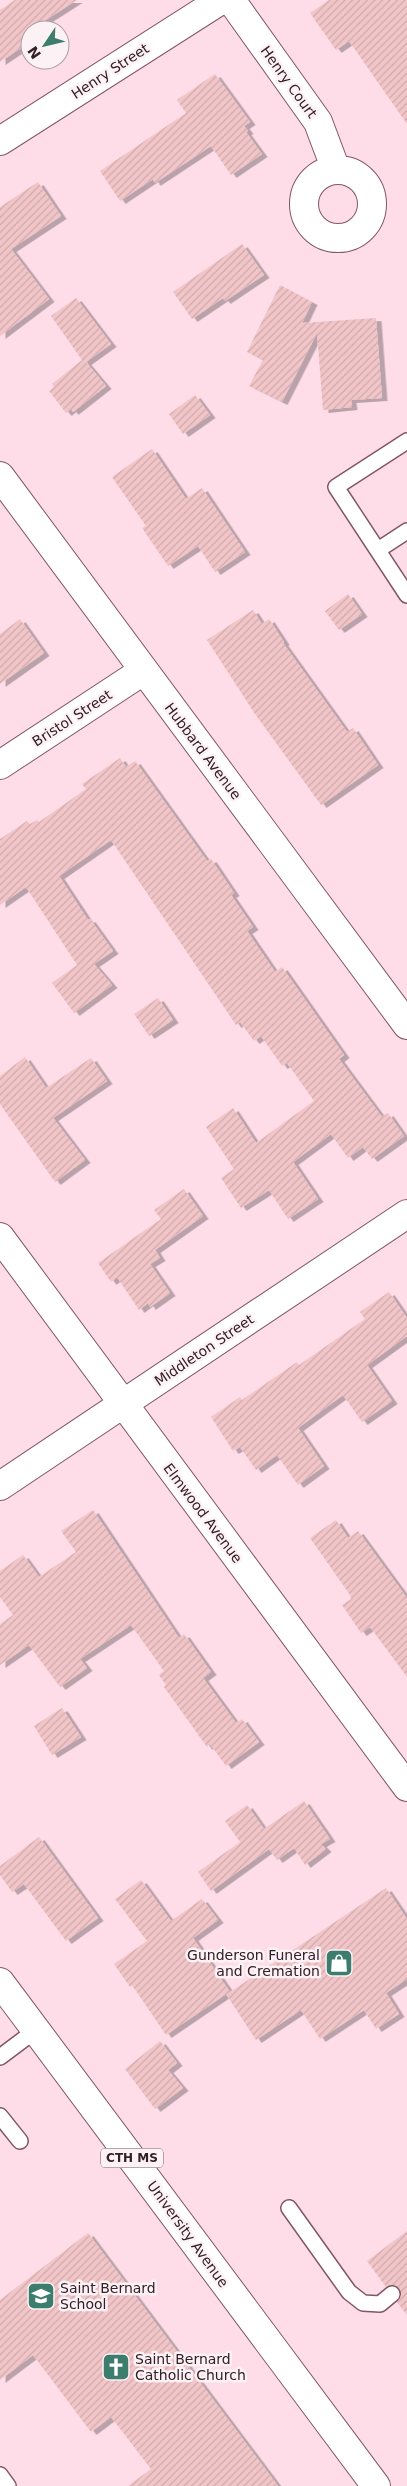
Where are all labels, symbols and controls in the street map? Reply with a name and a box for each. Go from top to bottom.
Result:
north arrow [20,20,70,70]
street label: Henry Street [68,40,152,102]
text: N [24,43,44,62]
street label: Henry Court [258,43,321,121]
street label: Bristol Street [29,686,115,750]
street label: Hubbard Avenue [162,700,244,802]
street label: Middleton Street [151,1311,257,1389]
street label: Elmwood Avenue [160,1460,246,1566]
place label: Gunderson Funeral and Cremation [187,1947,320,1979]
shop icon: Gunderson Funeral and Cremation [324,1948,354,1978]
road number: CTH MS [101,2148,163,2168]
street label: University Avenue [144,2178,232,2290]
place label: Saint Bernard School [60,2280,156,2312]
school or university icon: Saint Bernard School [26,2281,56,2311]
place label: Saint Bernard Catholic Church [135,2351,246,2383]
church icon: Saint Bernard Catholic Church [101,2352,131,2382]

